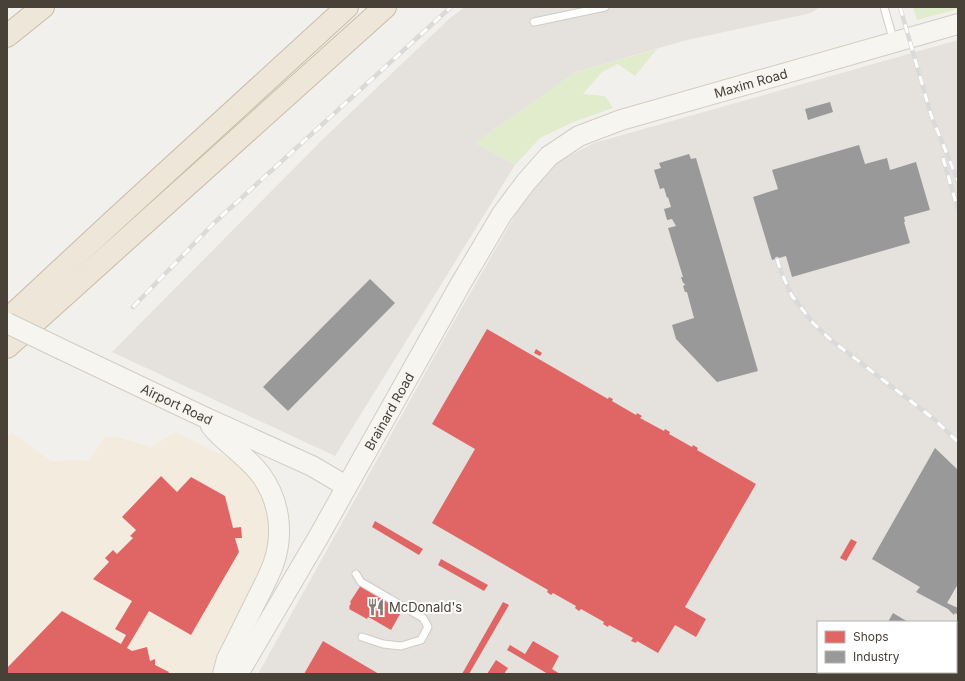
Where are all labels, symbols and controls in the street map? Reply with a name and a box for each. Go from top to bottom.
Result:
street label: Maxim Road [712,65,789,101]
street label: Brainard Road [361,370,417,453]
street label: Airport Road [138,380,215,428]
restaurant icon: McDonald's [366,597,386,617]
place label: McDonald's [389,599,462,615]
legend [817,621,957,673]
text: Shops [853,629,889,644]
text: Industry [853,649,900,664]

